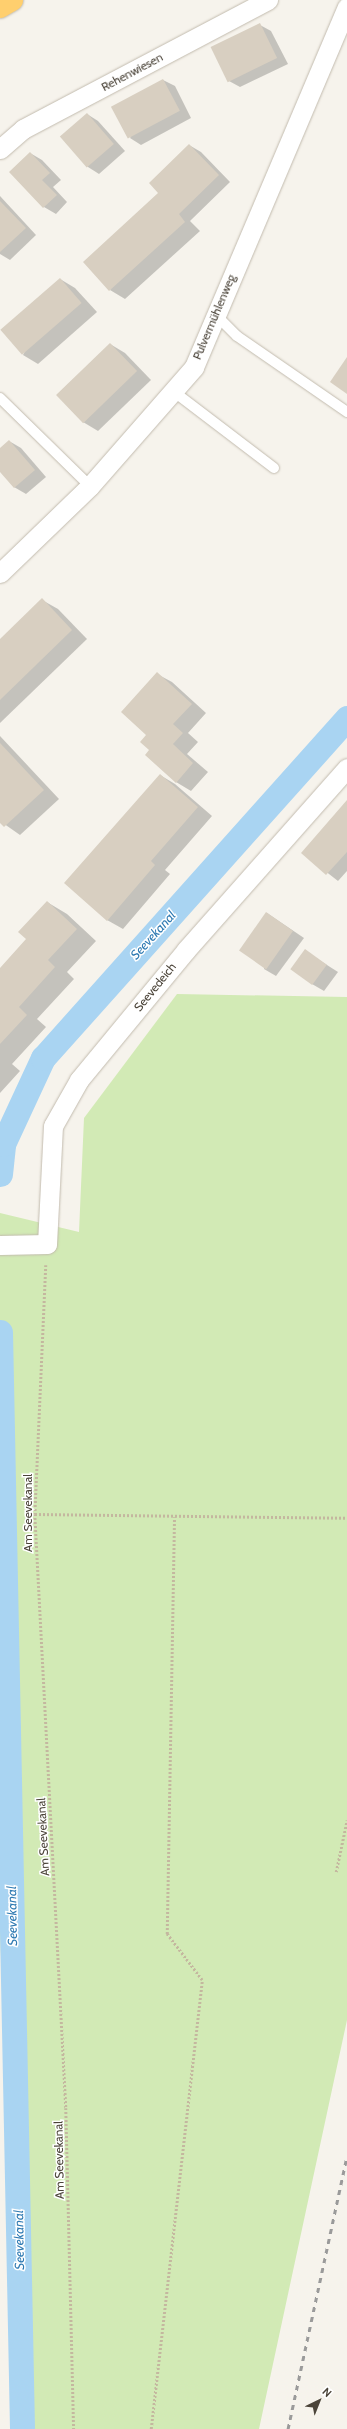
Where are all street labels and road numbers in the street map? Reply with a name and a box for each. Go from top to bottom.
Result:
street label: Rehenwiesen [99,50,165,94]
street label: Pulvermühlenweg [190,272,238,362]
street label: Seevedeich [131,960,179,1014]
street label: Am Seevekanal [21,1474,35,1552]
street label: Am Seevekanal [34,1798,52,1876]
street label: Am Seevekanal [51,2121,67,2199]

